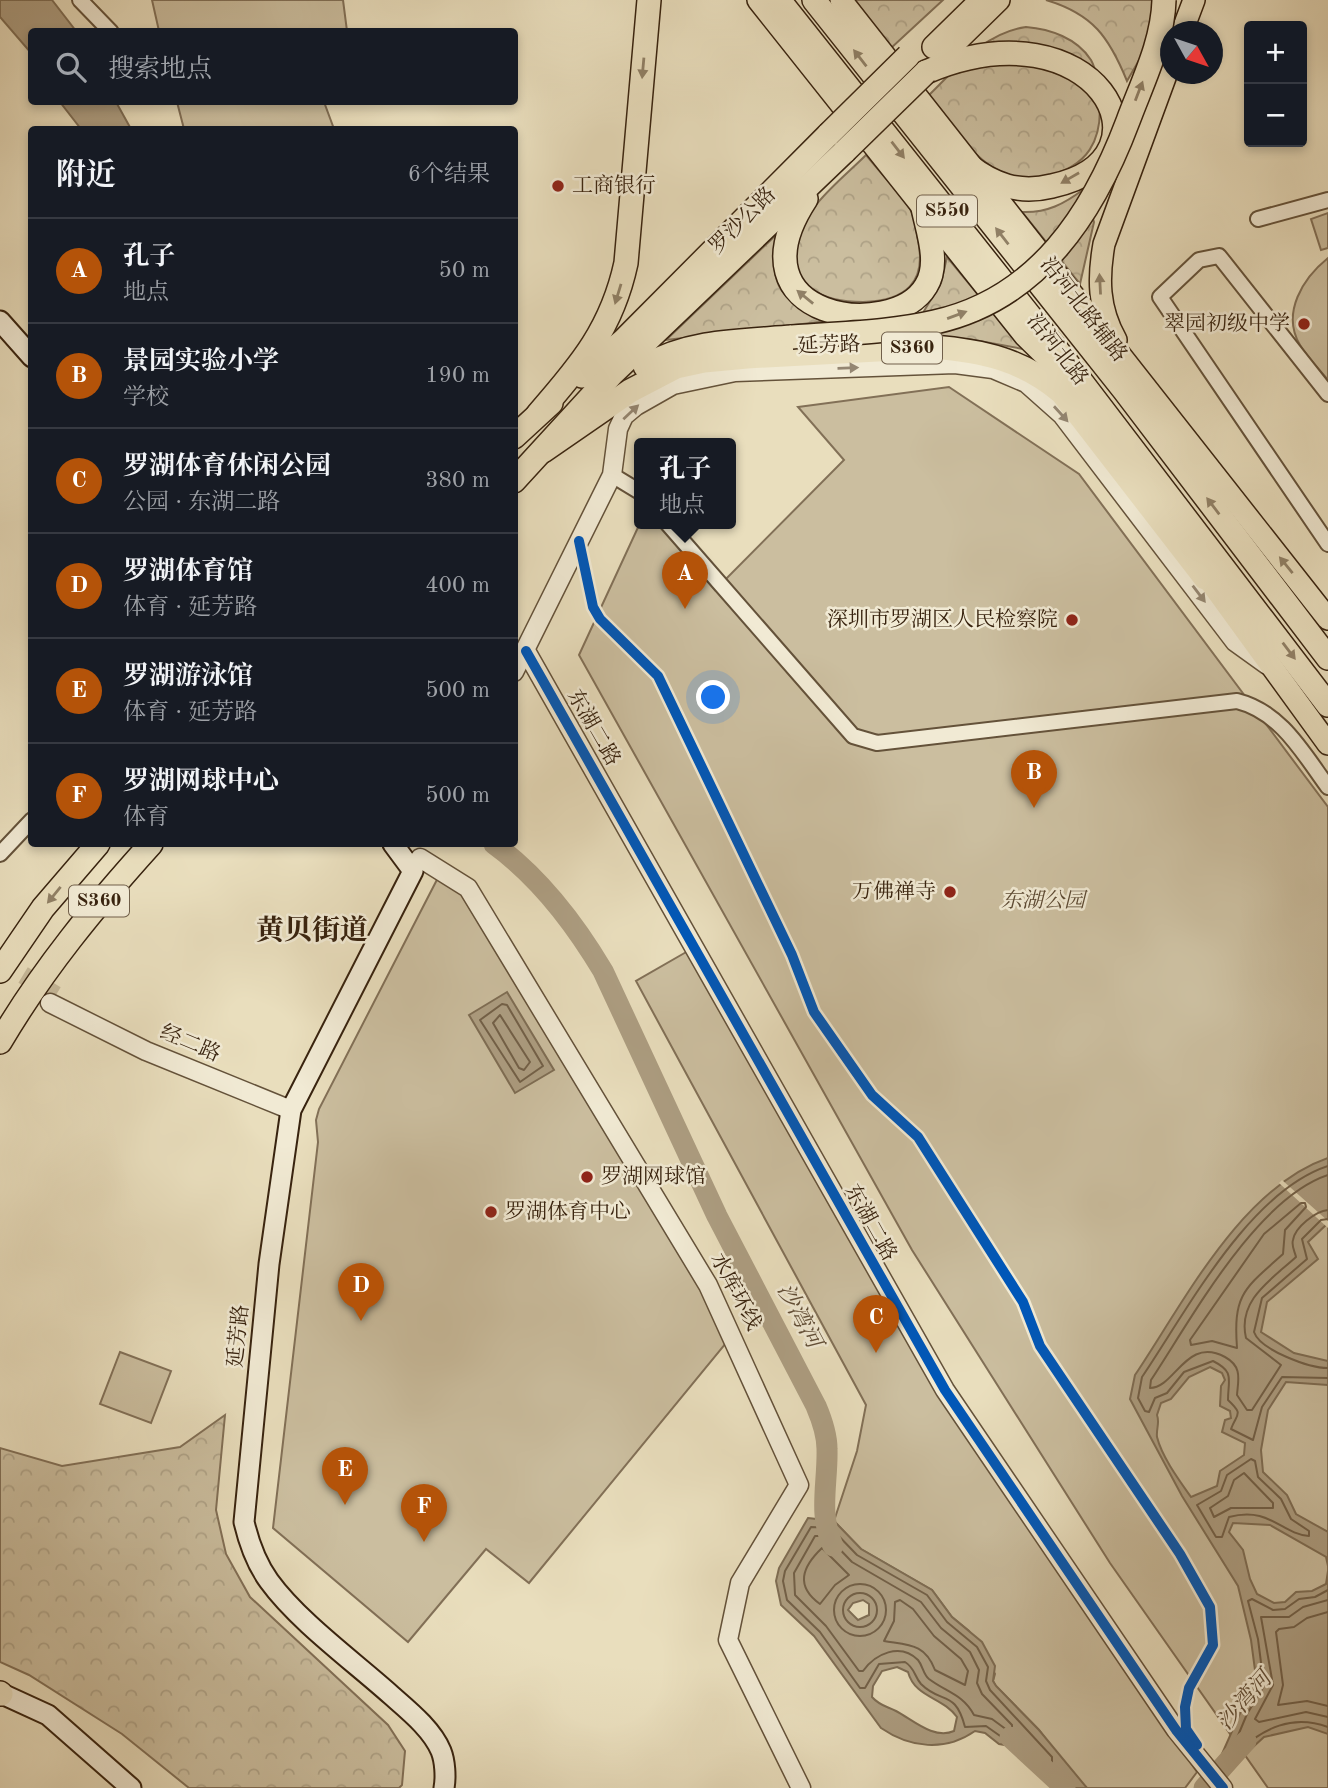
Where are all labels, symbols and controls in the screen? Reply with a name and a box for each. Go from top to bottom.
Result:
north arrow [1160,21,1223,84]
map controls [1244,21,1307,147]
button: + [1244,21,1307,84]
search box [28,28,518,105]
icon: search [52,48,90,86]
one-way arrow [853,49,868,66]
text: 搜索地点 [108,57,212,83]
one-way arrow [637,57,648,79]
one-way arrow [1134,81,1145,102]
button: − [1244,84,1307,147]
one-way arrow [890,141,905,158]
text: 附近 [56,161,116,191]
text: 6个结果 [408,163,490,186]
one-way arrow [1061,172,1080,184]
place label: 工商银行 [572,174,656,197]
marker: 工商银行 [550,178,566,194]
street label: 罗沙公路 [704,182,780,258]
road number: S550 [917,196,977,226]
one-way arrow [994,227,1009,245]
text: 孔子 [123,244,175,270]
street label: 沿河北路辅路 [1034,253,1132,367]
text: A [70,259,88,282]
text: 50 m [439,259,490,282]
one-way arrow [1094,272,1105,294]
text: 地点 [123,281,169,304]
one-way arrow [613,284,623,305]
one-way arrow [796,290,814,305]
street label: 沿河北路 [1021,309,1093,391]
one-way arrow [946,310,967,321]
place label: 翠园初级中学 [1164,312,1290,335]
marker: 翠园初级中学 [1296,316,1312,332]
street label: 延芳路 [797,332,861,358]
road number: S360 [882,332,942,364]
text: 景园实验小学 [123,349,279,375]
one-way arrow [838,362,860,374]
text: B [71,364,87,387]
text: 190 m [425,364,490,387]
text: 学校 [123,386,169,409]
one-way arrow [622,404,639,420]
one-way arrow [1052,405,1068,422]
popup [634,438,736,529]
text: 罗湖体育休闲公园 [123,454,331,480]
text: 孔子 [659,457,711,483]
text: C [71,469,87,492]
text: 380 m [425,469,490,492]
text: 公园 · 东湖二路 [123,491,280,514]
text: 地点 [659,494,705,517]
one-way arrow [1206,497,1220,515]
pin: A [662,551,708,609]
one-way arrow [1278,557,1293,575]
text: 罗湖体育馆 [123,559,253,585]
text: D [70,574,88,597]
text: 400 m [425,574,490,597]
one-way arrow [1191,585,1206,603]
text: 体育 · 延芳路 [123,596,257,619]
place label: 深圳市罗湖区人民检察院 [827,608,1058,631]
marker: 深圳市罗湖区人民检察院 [1064,612,1080,628]
one-way arrow [1282,642,1297,660]
text: 罗湖游泳馆 [123,664,253,690]
text: E [71,679,87,702]
text: 500 m [425,679,490,702]
your location [696,680,730,714]
street label: 东湖二路 [563,685,625,770]
text: 体育 · 延芳路 [123,701,257,724]
pin: B [1011,750,1057,808]
text: 罗湖网球中心 [123,769,279,795]
text: F [71,784,87,807]
text: 500 m [425,784,490,807]
text: 体育 [123,806,169,829]
place label: 万佛禅寺 [852,880,936,903]
marker: 万佛禅寺 [942,884,958,900]
one-way arrow [46,886,61,904]
road number: S360 [69,886,129,917]
park label: 东湖公园 [1001,889,1088,912]
district label: 黄贝街道 [256,915,368,946]
street label: 经二路 [157,1020,224,1066]
place label: 罗湖网球馆 [601,1165,706,1188]
marker: 罗湖网球馆 [579,1169,595,1185]
street label: 东湖二路 [840,1180,901,1265]
place label: 罗湖体育中心 [505,1200,631,1223]
marker: 罗湖体育中心 [483,1204,499,1220]
street label: 水库环线 [706,1249,766,1334]
pin: D [338,1263,384,1321]
water label: 沙湾河 [773,1279,829,1355]
pin: C [853,1295,899,1353]
street label: 延芳路 [223,1303,253,1368]
pin: E [322,1447,368,1505]
pin: F [401,1484,447,1542]
water label: 沙湾河 [1212,1663,1279,1735]

